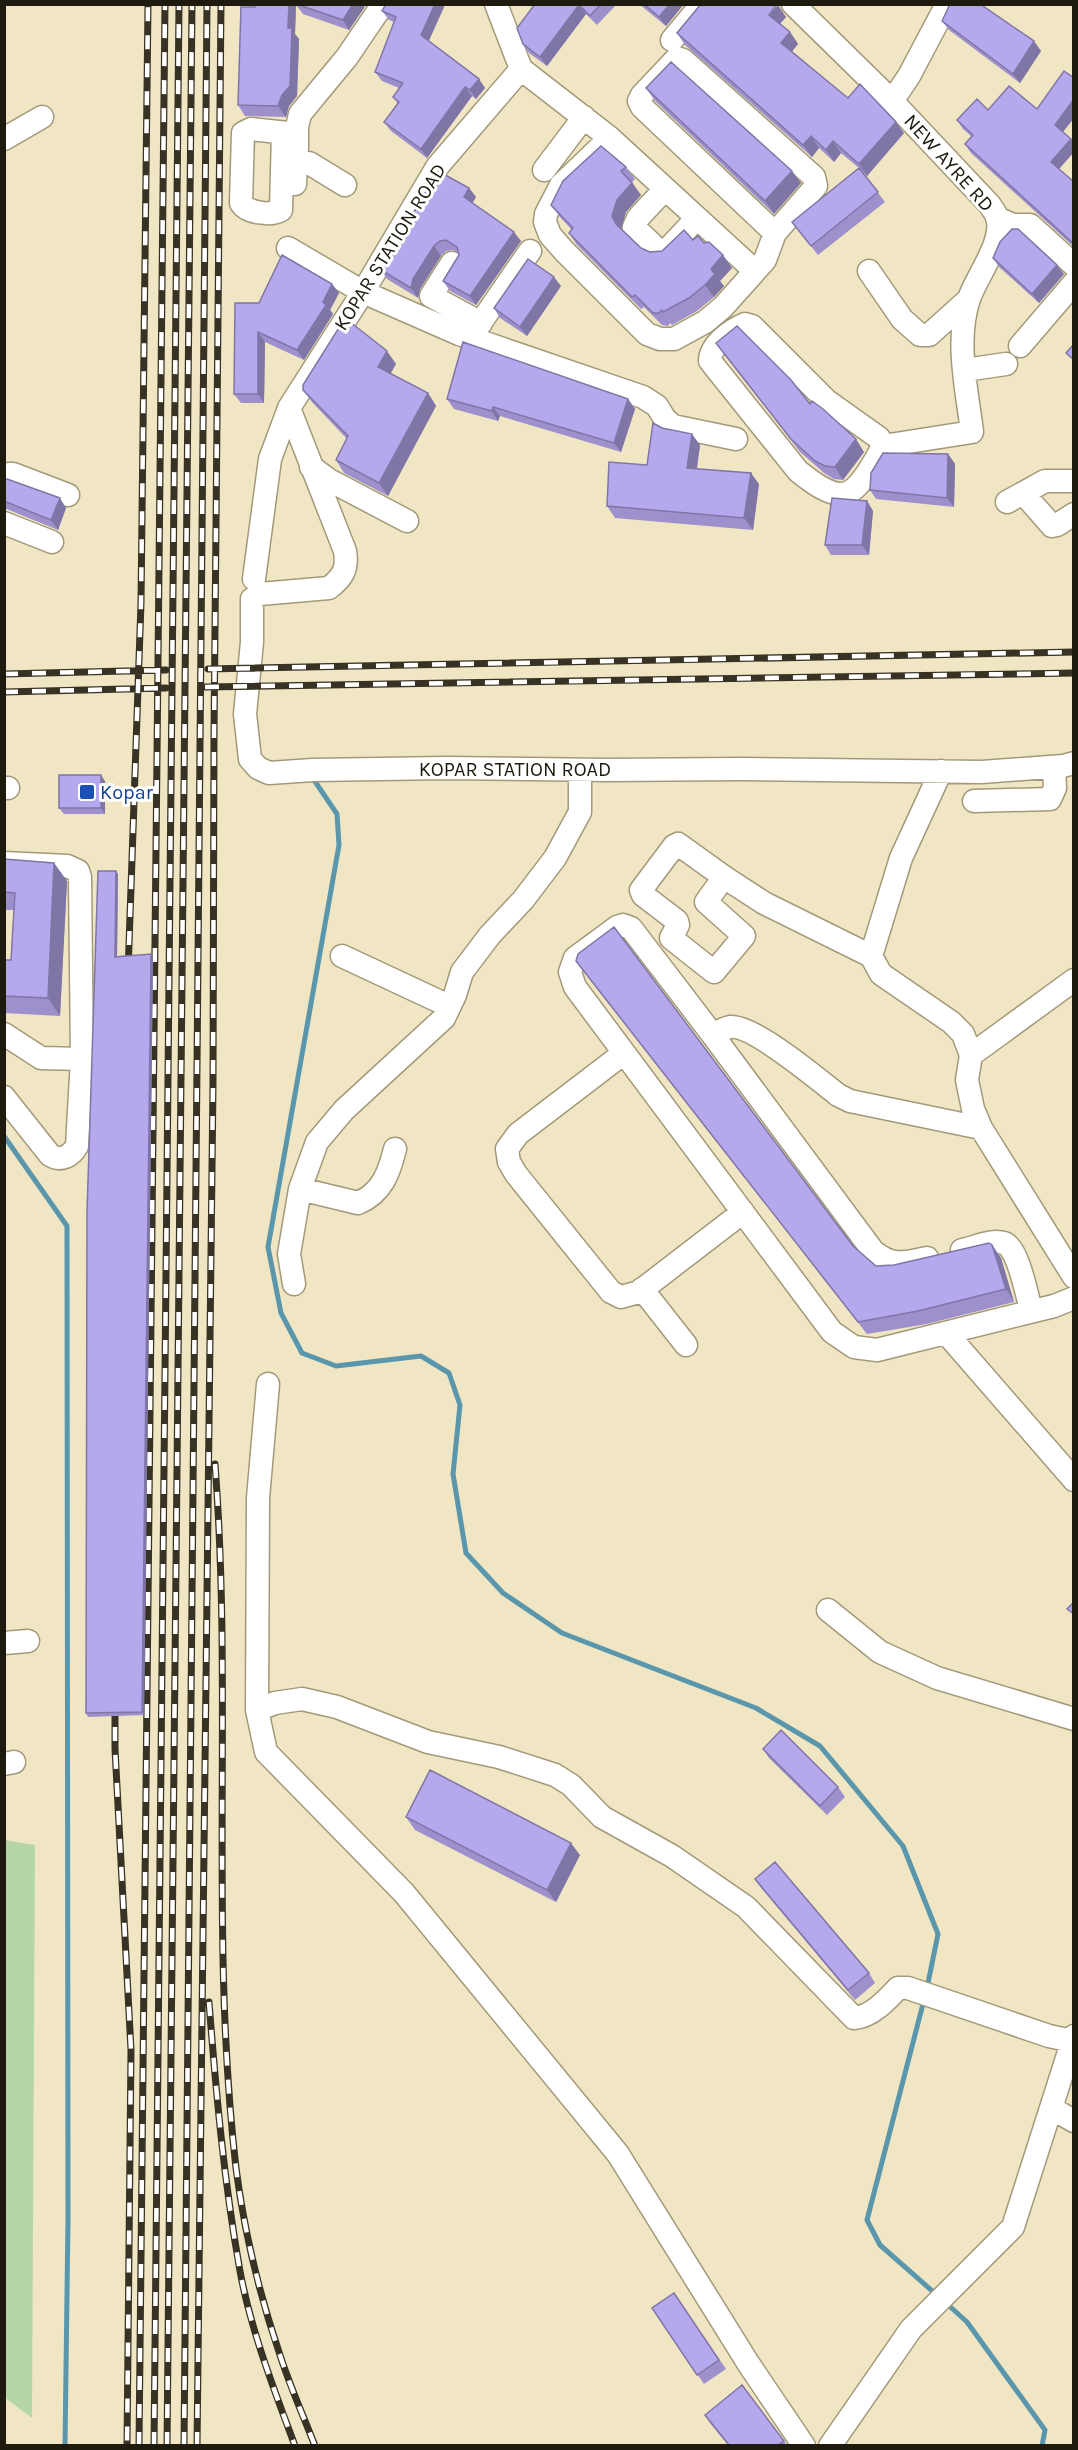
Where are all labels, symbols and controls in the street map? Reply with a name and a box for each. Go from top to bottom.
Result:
street label: NEW AYRE RD [899,110,999,216]
street label: KOPAR STATION ROAD [329,159,451,335]
street label: KOPAR STATION ROAD [419,758,611,781]
place label: Kopar [100,781,154,804]
marker: Kopar [78,783,96,801]

